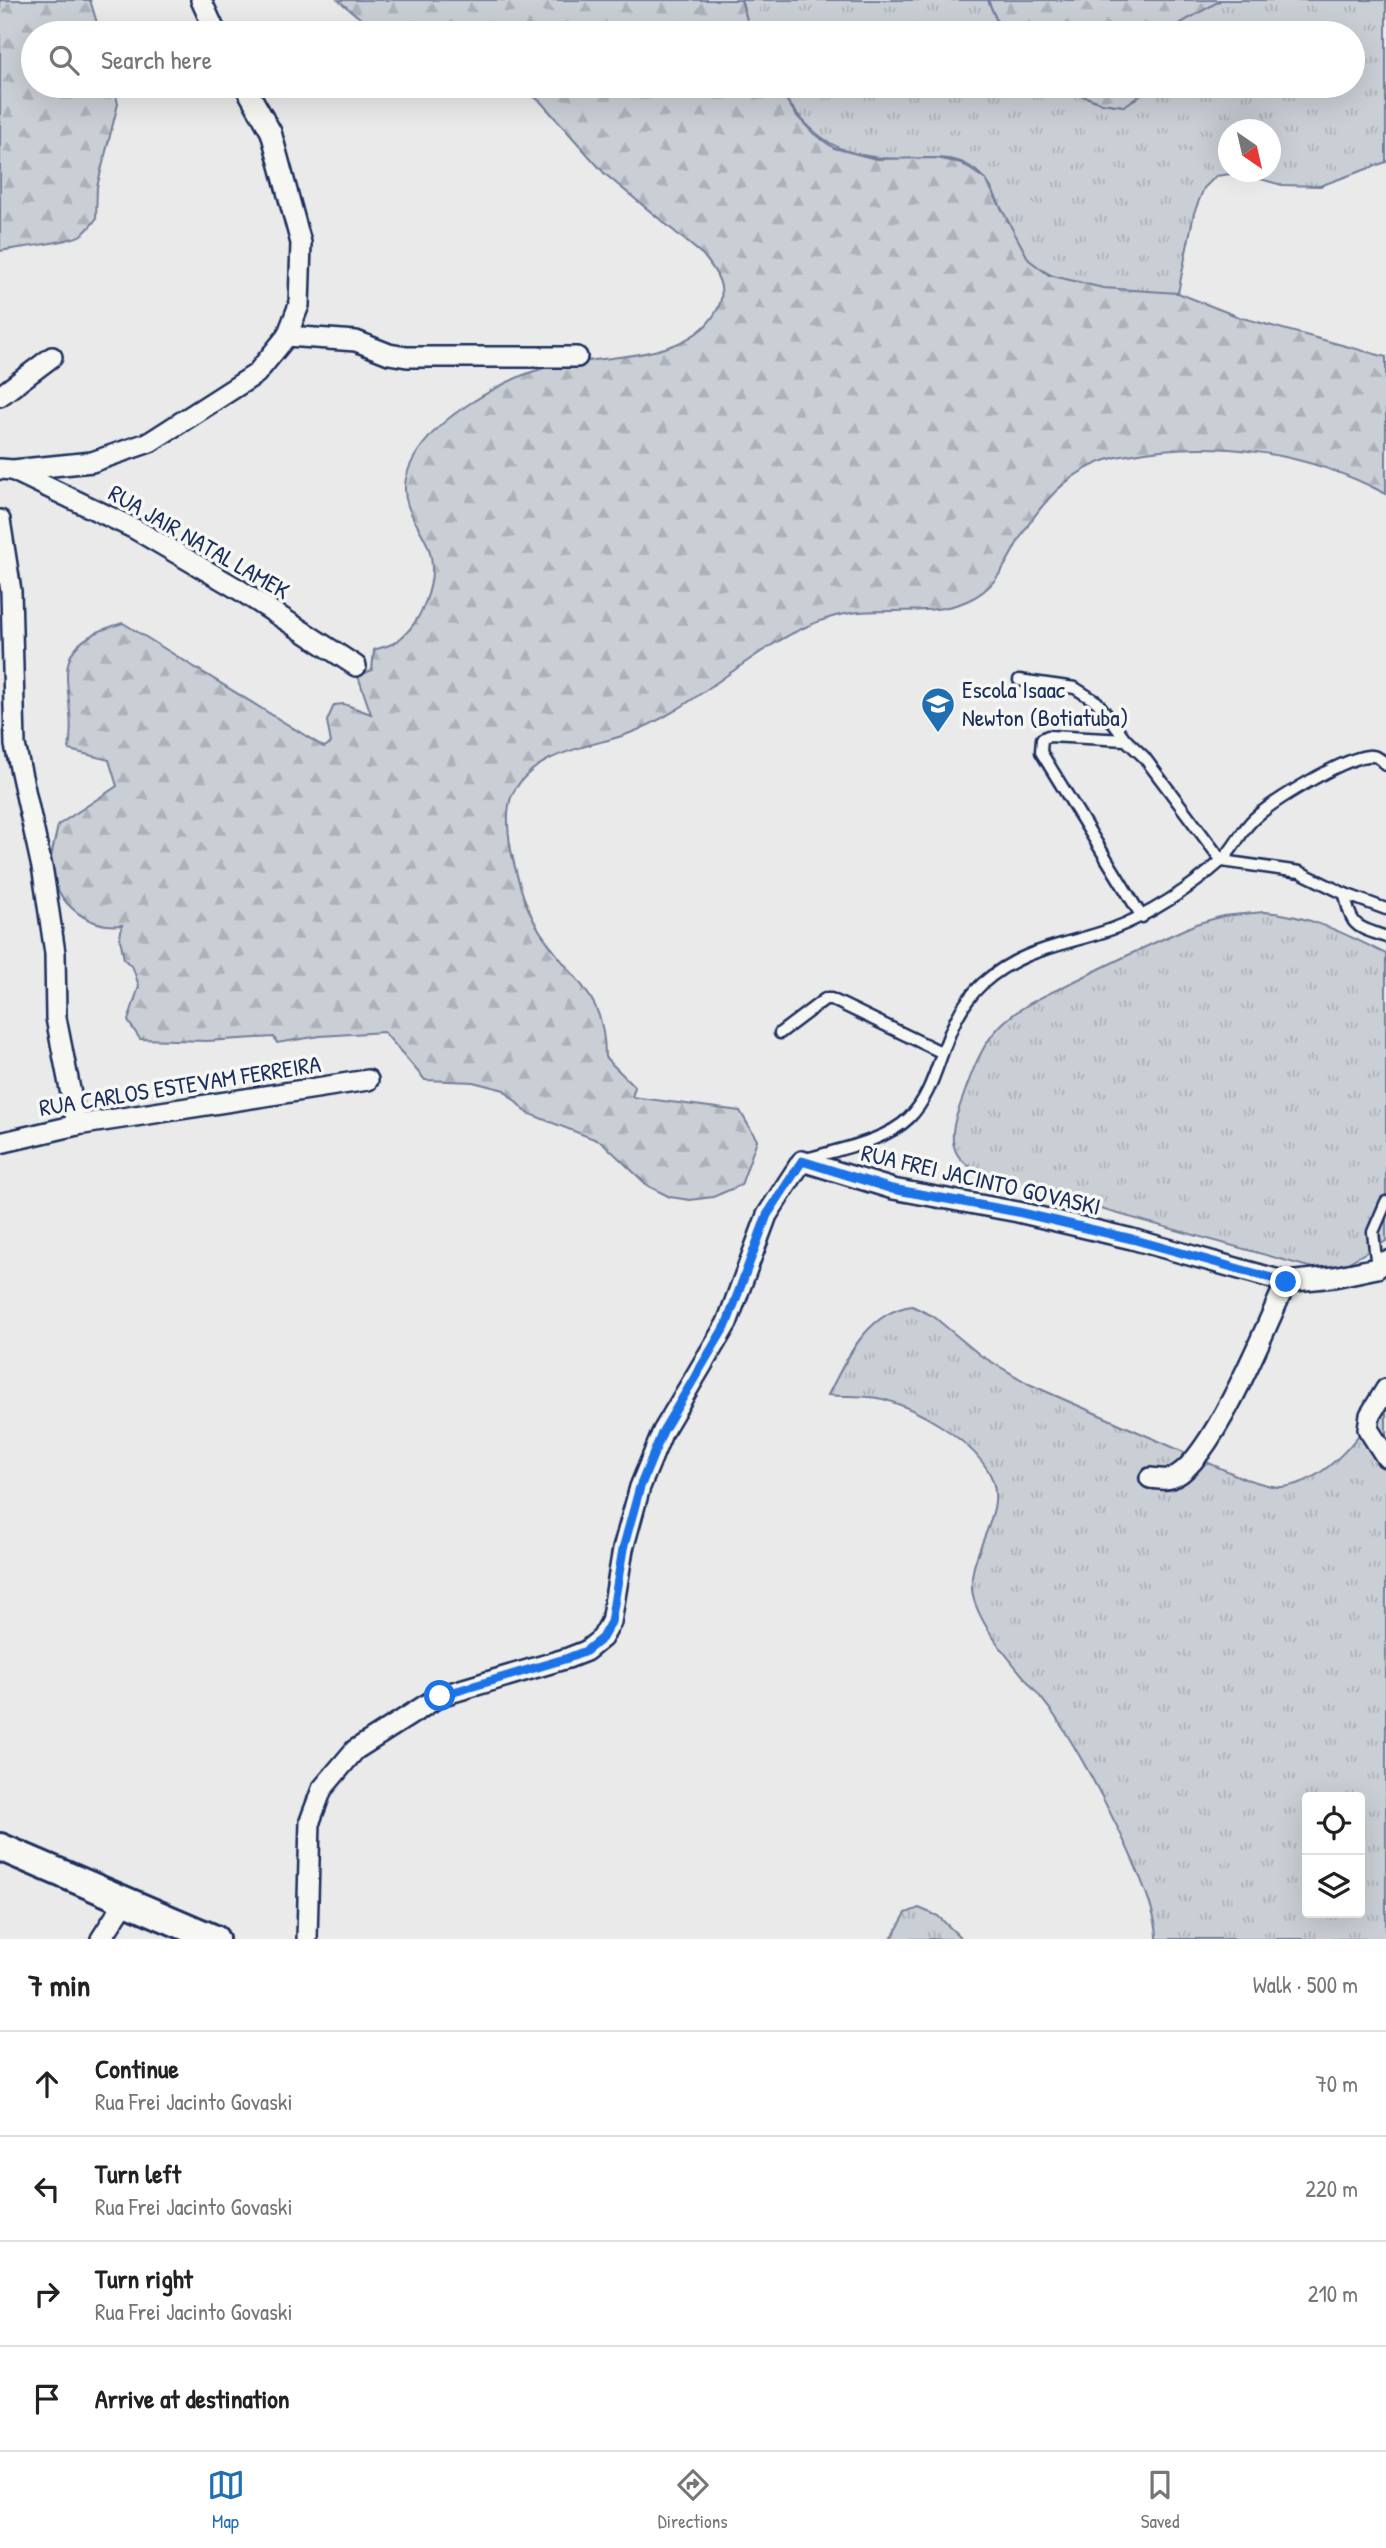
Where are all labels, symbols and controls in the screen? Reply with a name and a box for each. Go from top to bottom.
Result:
search box [21,21,1365,98]
icon: search [45,41,83,79]
text: Search here [101,42,212,77]
north arrow [1218,119,1281,182]
street label: RUA JAIR NATAL LAMEK [103,476,296,606]
place label: Escola Isaac Newton (Botiatuba) [962,673,1129,733]
school or university icon: Escola Isaac Newton (Botiatuba) [919,685,957,734]
street label: RUA CARLOS ESTEVAM FERREIRA [37,1047,323,1123]
street label: RUA FREI JACINTO GOVASKI [859,1136,1104,1222]
route end [1270,1266,1301,1297]
route start [424,1680,455,1711]
map controls [1302,1792,1365,1918]
button: locate [1302,1792,1365,1855]
button: layers [1302,1855,1365,1918]
text: 7 min [28,1965,90,2005]
text: Walk · 500 m [1253,1969,1358,2000]
text: Continue [95,2051,179,2086]
icon: ahead [28,2065,66,2103]
text: 70 m [1315,2068,1358,2099]
text: Rua Frei Jacinto Govaski [95,2086,293,2117]
text: Turn left [95,2156,181,2191]
icon: left [28,2170,66,2208]
text: 220 m [1305,2173,1358,2204]
text: Rua Frei Jacinto Govaski [95,2191,293,2222]
text: Turn right [95,2261,193,2296]
icon: right [28,2275,66,2313]
text: 210 m [1308,2278,1358,2309]
text: Rua Frei Jacinto Govaski [95,2296,293,2327]
icon: arrive [28,2380,66,2418]
text: Arrive at destination [95,2381,290,2416]
tab: Map [207,2466,245,2534]
tab: Directions [658,2466,728,2534]
tab: Saved [1141,2466,1179,2534]

